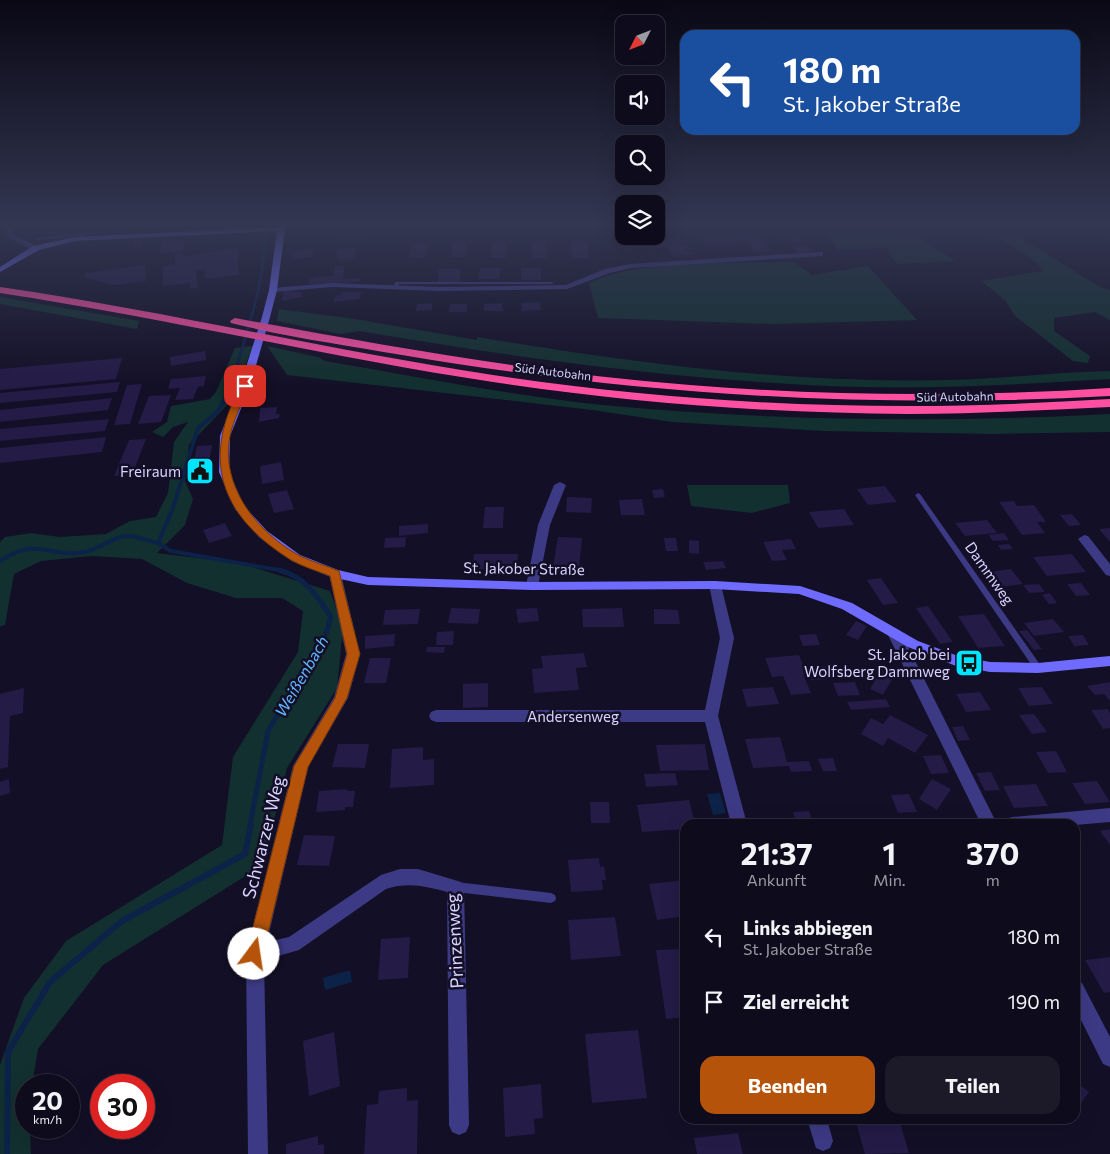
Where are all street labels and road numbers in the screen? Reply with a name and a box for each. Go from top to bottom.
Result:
street label: Süd Autobahn [514,359,592,383]
street label: Süd Autobahn [916,388,994,404]
street label: Dammweg [962,538,1018,608]
street label: St. Jakober Straße [463,558,585,578]
street label: Andersenweg [527,707,619,725]
street label: Schwarzer Weg [237,773,289,901]
street label: Prinzenweg [441,893,467,989]

